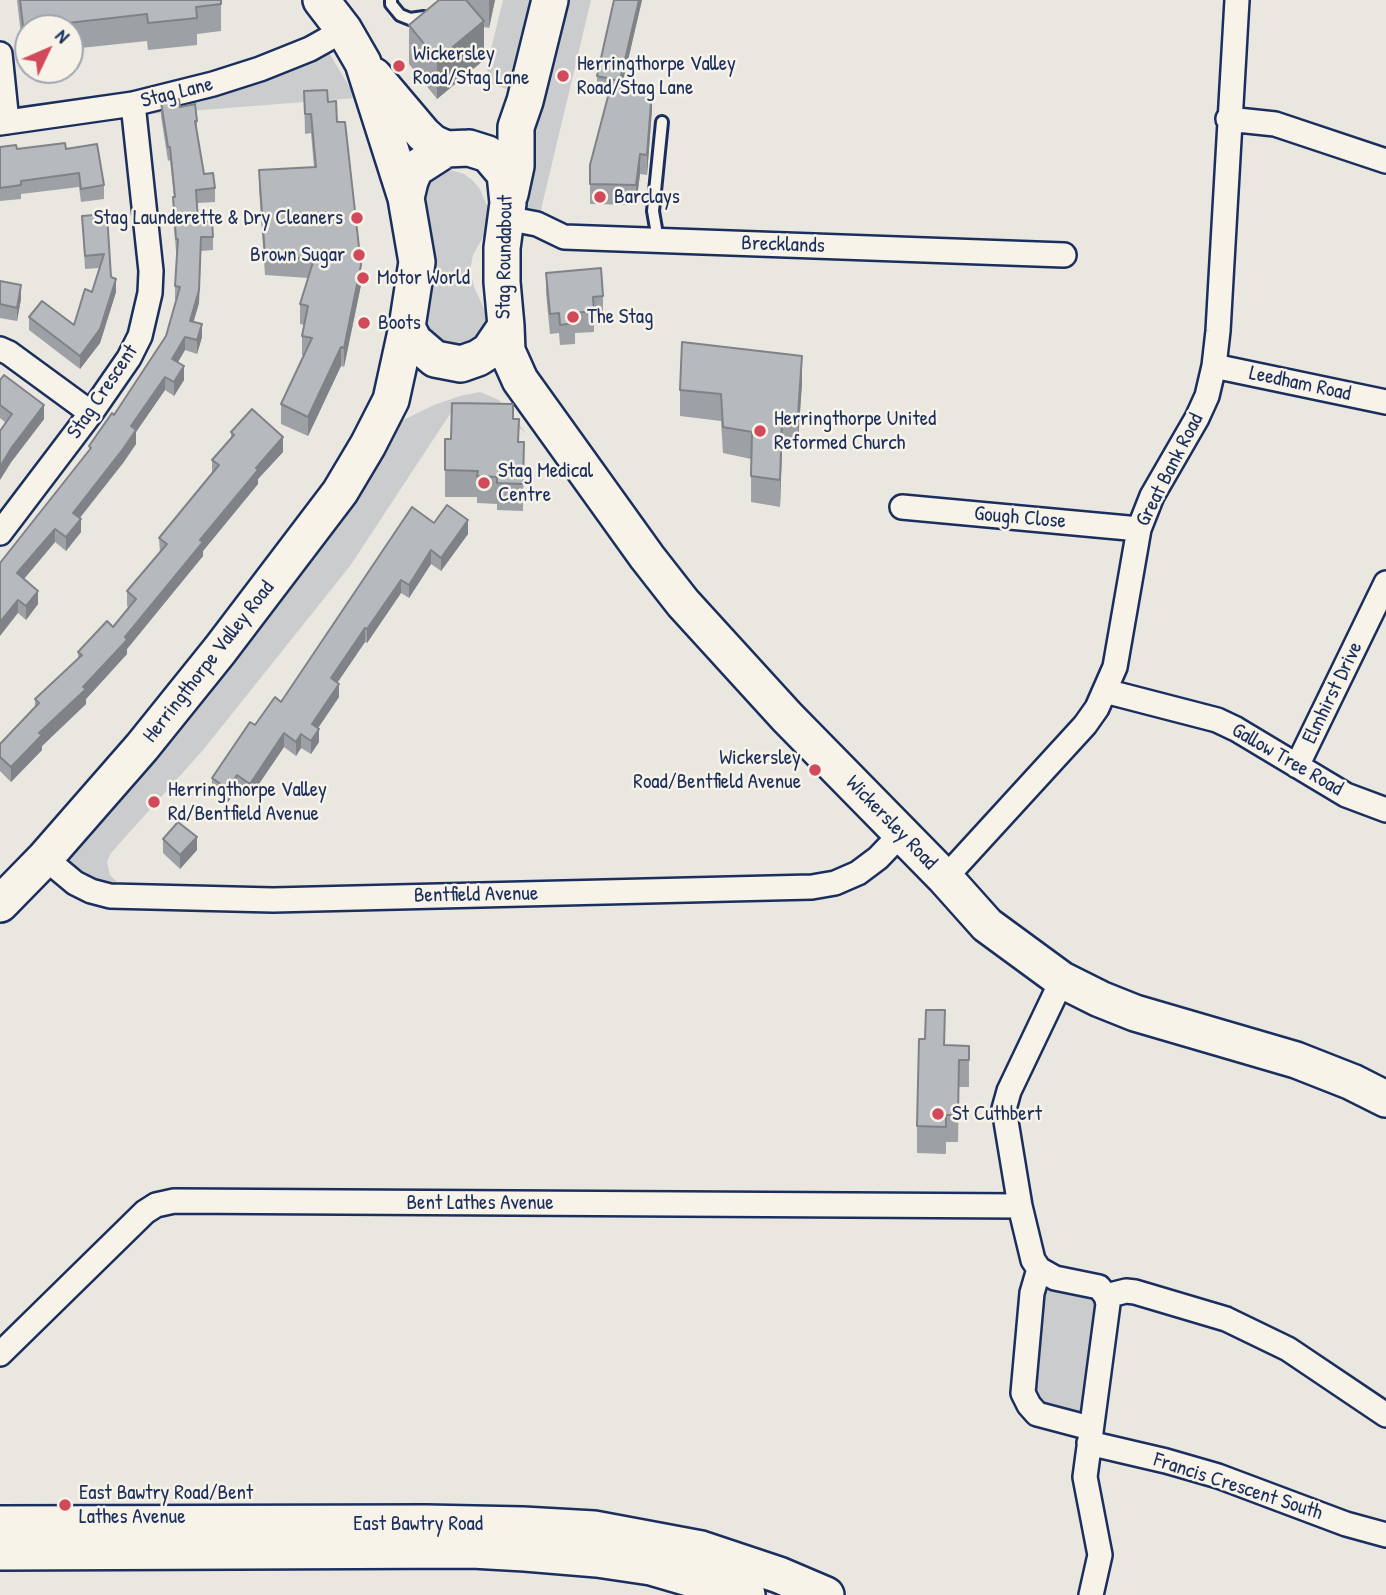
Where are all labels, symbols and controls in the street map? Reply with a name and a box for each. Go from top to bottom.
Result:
north arrow [14,14,84,84]
text: N [50,23,76,48]
place label: Wickersley Road/Stag Lane [413,41,529,91]
place label: Herringthorpe Valley Road/Stag Lane [577,51,736,101]
marker: Wickersley Road/Stag Lane [391,58,407,74]
marker: Herringthorpe Valley Road/Stag Lane [555,68,571,84]
street label: Stag Lane [138,72,216,114]
place label: Barclays [614,184,680,210]
marker: Barclays [592,189,608,205]
street label: Stag Roundabout [491,195,519,319]
place label: Stag Launderette & Dry Cleaners [94,205,343,231]
marker: Stag Launderette & Dry Cleaners [349,210,365,226]
street label: Brecklands [741,231,825,259]
place label: Brown Sugar [250,242,345,268]
marker: Brown Sugar [351,247,367,263]
place label: Motor World [377,265,470,291]
marker: Motor World [355,270,371,286]
place label: The Stag [587,304,653,330]
marker: The Stag [565,309,581,325]
place label: Boots [378,310,421,336]
marker: Boots [356,315,372,331]
street label: Stag Crescent [62,340,144,444]
street label: Leedham Road [1247,361,1353,407]
place label: Herringthorpe United Reformed Church [774,406,936,456]
street label: Great Bank Road [1131,409,1209,531]
marker: Herringthorpe United Reformed Church [752,423,768,439]
place label: Stag Medical Centre [498,458,593,508]
marker: Stag Medical Centre [476,475,492,491]
street label: Gough Close [973,501,1067,535]
street label: Herringthorpe Valley Road [138,576,280,748]
street label: Elmhirst Drive [1297,638,1369,748]
street label: Gallow Tree Road [1227,718,1347,802]
place label: Wickersley Road/Bentfield Avenue [633,745,801,795]
marker: Wickersley Road/Bentfield Avenue [807,762,823,778]
street label: Wickersley Road [840,771,942,875]
place label: Herringthorpe Valley Rd/Bentfield Avenue [168,777,327,827]
marker: Herringthorpe Valley Rd/Bentfield Avenue [146,794,162,810]
street label: Bentfield Avenue [414,881,538,909]
place label: St Cuthbert [952,1101,1042,1127]
marker: St Cuthbert [930,1106,946,1122]
street label: Bent Lathes Avenue [406,1190,554,1216]
street label: Francis Crescent South [1150,1448,1326,1526]
place label: East Bawtry Road/Bent Lathes Avenue [79,1480,253,1530]
marker: East Bawtry Road/Bent Lathes Avenue [57,1497,73,1513]
street label: East Bawtry Road [353,1511,483,1537]

